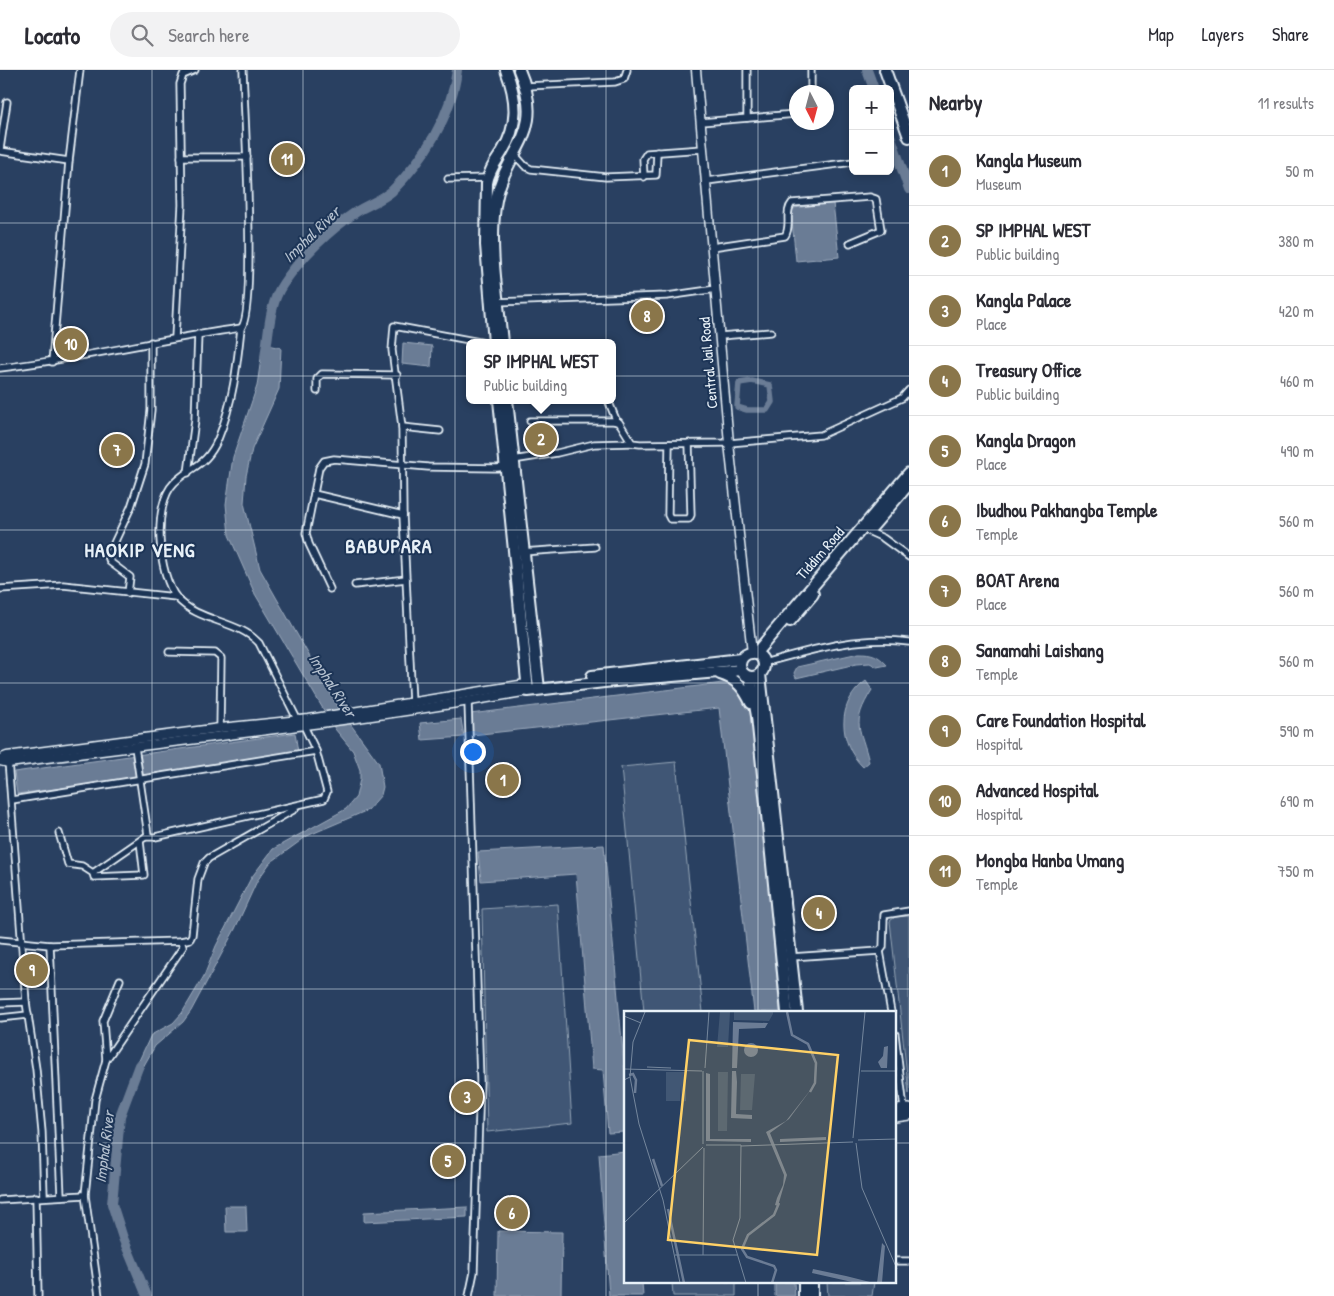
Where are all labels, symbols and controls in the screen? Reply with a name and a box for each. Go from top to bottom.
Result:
search box [110,12,460,57]
text: Locato [25,19,80,51]
icon: search [128,21,156,49]
text: Search here [168,22,249,48]
text: Map [1148,22,1174,47]
text: Layers [1202,22,1244,47]
text: Share [1272,22,1309,47]
north arrow [789,85,834,130]
map controls [849,85,894,175]
button: + [849,85,894,130]
text: Nearby [929,88,982,117]
text: 11 results [1258,92,1314,114]
button: − [849,130,894,175]
pin: 11 [271,140,303,178]
text: Kangla Museum [976,147,1082,173]
text: 1 [942,160,948,182]
text: 50 m [1286,160,1314,182]
text: Museum [976,173,1022,195]
water label: Imphal River [277,200,346,267]
text: SP IMPHAL WEST [976,217,1090,243]
text: 2 [941,230,949,252]
text: 380 m [1278,230,1314,252]
text: Public building [976,243,1059,265]
text: Kangla Palace [976,287,1071,313]
pin: 8 [631,297,663,335]
text: 3 [941,300,949,322]
text: 420 m [1279,300,1314,322]
text: Place [976,313,1007,335]
street label: Central Jail Road [694,316,722,410]
pin: 10 [55,325,87,363]
popup [466,339,616,404]
text: SP IMPHAL WEST [484,348,598,374]
text: Treasury Office [976,357,1082,383]
text: 4 [942,370,948,392]
text: 460 m [1280,370,1314,392]
text: Public building [484,374,567,396]
text: Public building [976,383,1059,405]
pin: 2 [525,420,557,458]
text: Kangla Dragon [976,427,1076,453]
pin: 7 [101,431,133,469]
text: 5 [942,440,948,462]
text: 490 m [1280,440,1314,462]
text: Place [976,453,1007,475]
text: Ibudhou Pakhangba Temple [976,497,1158,523]
text: 6 [942,510,948,532]
text: 560 m [1279,510,1314,532]
street label: Tiddim Road [791,522,849,584]
text: Temple [976,523,1018,545]
district label: BABUPARA [345,532,433,559]
district label: HAOKIP VENG [85,536,195,563]
text: BOAT Arena [976,567,1059,593]
text: 7 [941,580,949,602]
text: 560 m [1279,580,1314,602]
text: Place [976,593,1007,615]
text: Sanamahi Laishang [976,637,1104,663]
water label: Imphal River [304,649,363,723]
text: 8 [942,650,948,672]
text: 560 m [1279,650,1314,672]
text: Temple [976,663,1018,685]
text: Care Foundation Hospital [976,707,1146,733]
text: 9 [942,720,948,742]
text: 590 m [1280,720,1314,742]
text: Hospital [976,733,1023,755]
your location [460,739,486,765]
pin: 1 [487,761,519,799]
text: Advanced Hospital [976,777,1098,803]
text: 10 [939,790,951,812]
text: 690 m [1280,790,1314,812]
text: Hospital [976,803,1023,825]
text: Mongba Hanba Umang [976,847,1124,873]
text: 11 [939,860,951,882]
text: 750 m [1278,860,1314,882]
text: Temple [976,873,1018,895]
pin: 4 [803,894,835,932]
pin: 9 [16,951,48,989]
inset map [624,1011,896,1284]
pin: 3 [451,1078,483,1116]
water label: Imphal River [89,1108,120,1184]
pin: 5 [432,1142,464,1180]
pin: 6 [496,1194,528,1232]

